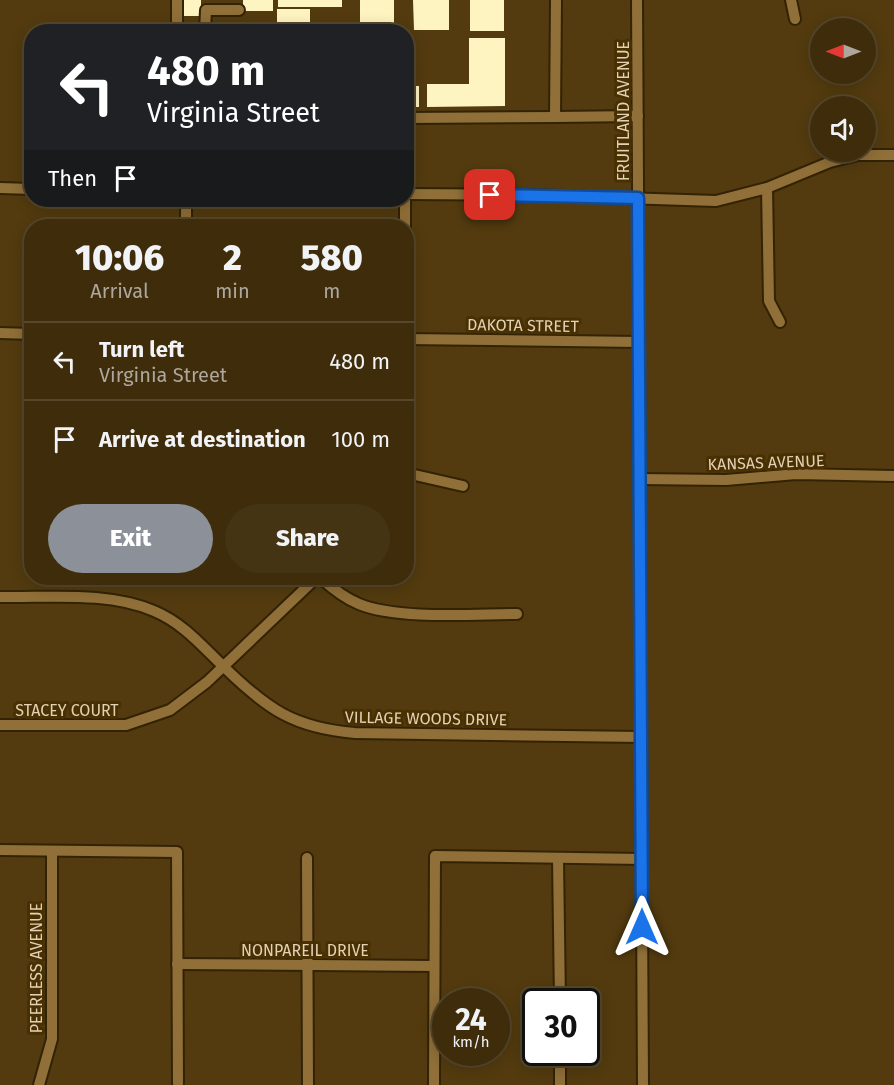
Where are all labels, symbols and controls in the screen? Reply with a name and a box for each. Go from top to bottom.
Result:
north arrow [810,18,876,84]
map controls [810,18,876,162]
street label: FRUITLAND AVENUE [614,41,633,181]
text: 480 m [147,46,265,96]
icon: left [48,48,126,126]
button: sound [810,96,876,162]
text: Virginia Street [147,97,320,129]
icon: arrive [109,162,142,195]
text: Then [48,165,97,192]
pin [464,169,515,220]
icon: arrive [473,178,506,211]
text: 10:06 [75,236,164,280]
text: 2 [223,236,242,280]
text: 580 [301,236,363,280]
text: Arrival [90,279,149,303]
text: min [215,279,250,303]
text: m [323,279,340,303]
street label: DAKOTA STREET [467,315,580,336]
text: Turn left [99,336,184,363]
icon: left [48,345,81,378]
text: 480 m [329,348,390,375]
text: Virginia Street [99,363,227,387]
icon: arrive [48,423,81,456]
text: Arrive at destination [99,426,306,453]
text: 100 m [331,426,390,453]
street label: KANSAS AVENUE [707,451,825,474]
button: Exit [48,504,213,573]
button: Share [225,504,390,573]
street label: STACEY COURT [15,701,119,720]
street label: VILLAGE WOODS DRIVE [345,708,507,729]
position arrow [610,895,674,959]
street label: PEERLESS AVENUE [27,903,46,1033]
street label: NONPAREIL DRIVE [241,941,369,960]
speed limit sign: 30 [522,988,600,1066]
text: 24 [455,1002,487,1038]
text: km/h [452,1033,490,1051]

